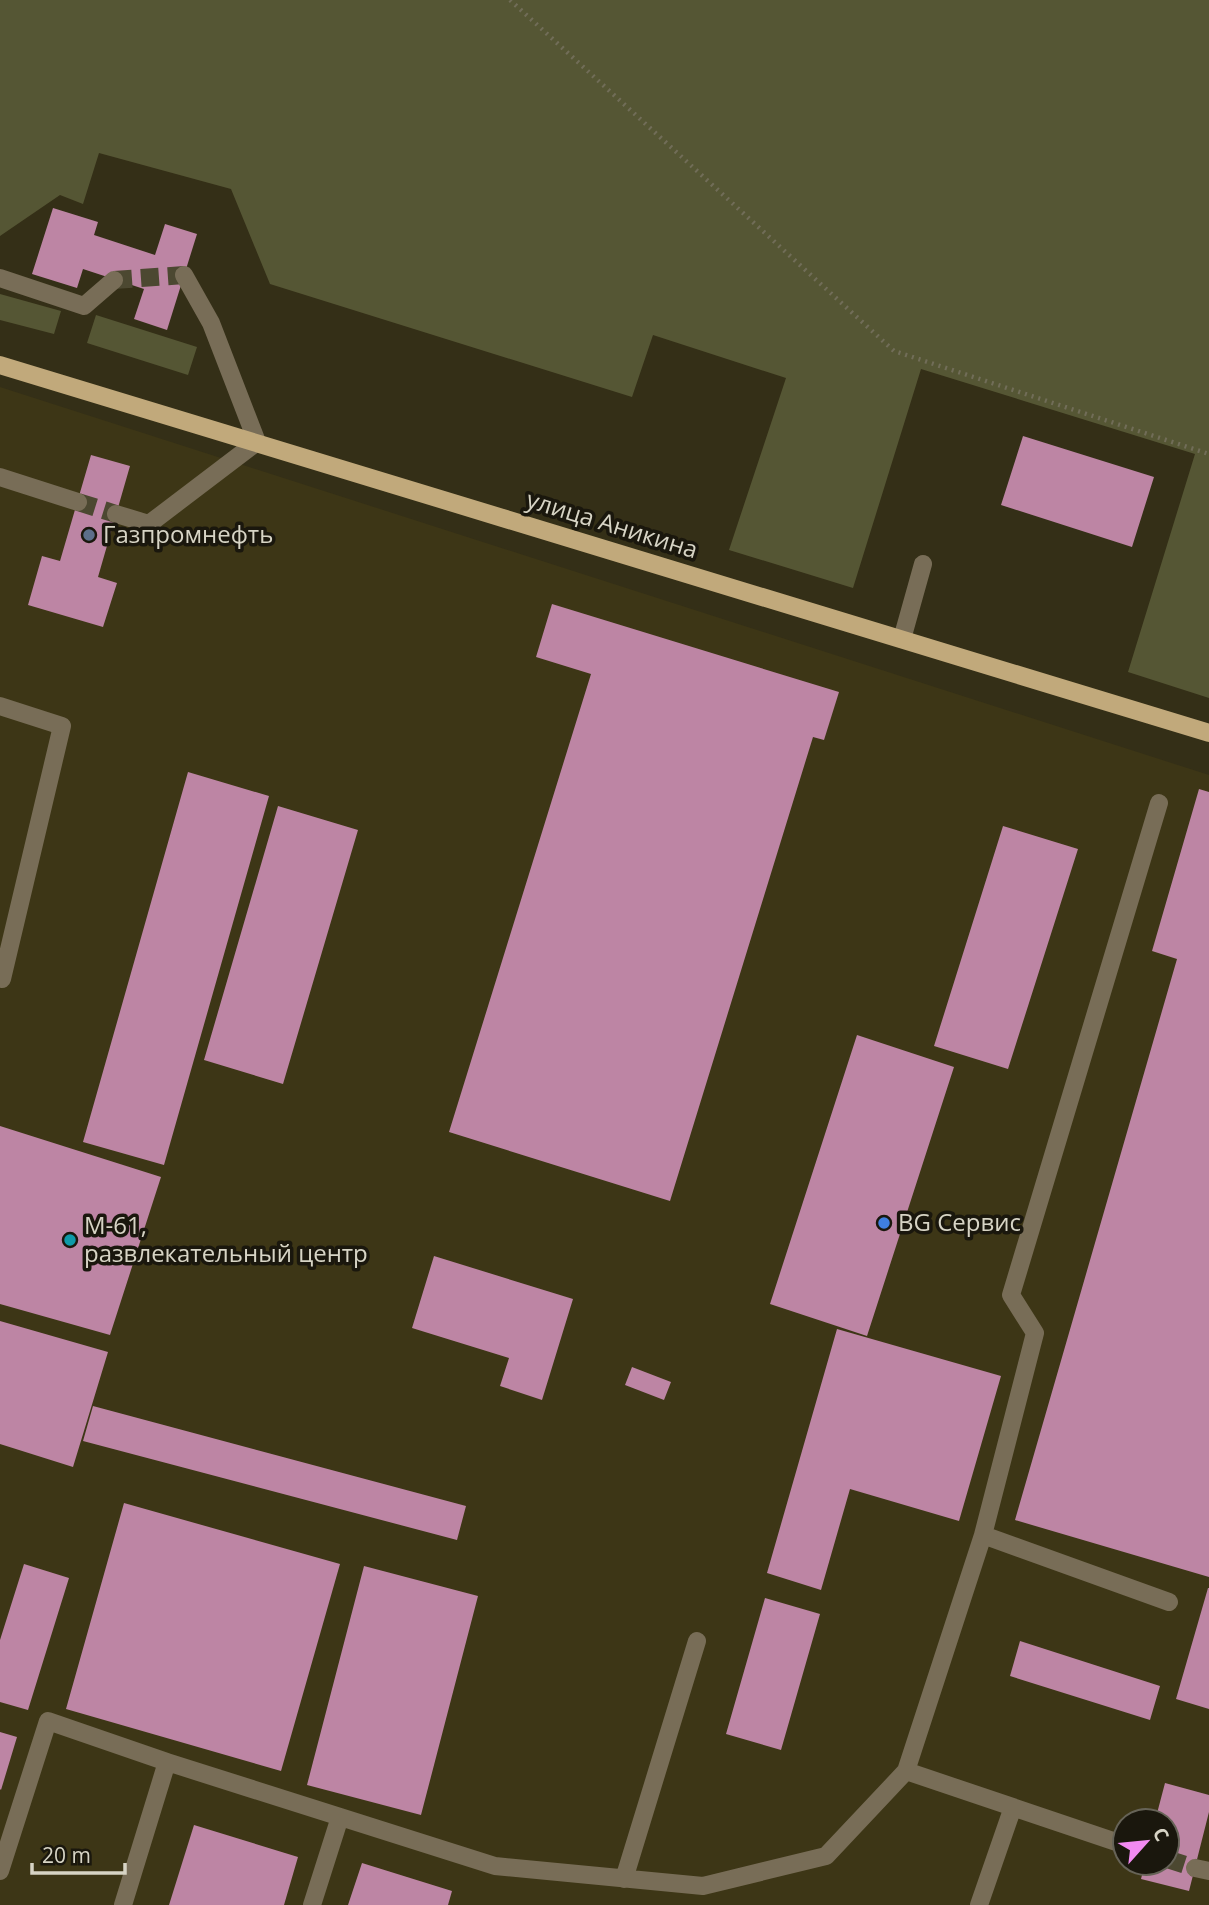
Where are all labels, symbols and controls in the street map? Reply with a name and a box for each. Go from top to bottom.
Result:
street label: улица Аникина [523,482,702,565]
place label: Газпромнефть [103,517,273,550]
marker: Газпромнефть [81,527,97,543]
place label: BG Сервис [898,1205,1021,1238]
place label: M-61, развлекательный центр [84,1208,368,1269]
marker: BG Сервис [876,1215,892,1231]
marker: M-61, развлекательный центр [62,1232,78,1248]
north arrow [1111,1807,1181,1877]
text: С [1147,1823,1175,1846]
scale bar [32,1832,124,1876]
text: 20 m [42,1841,91,1869]

